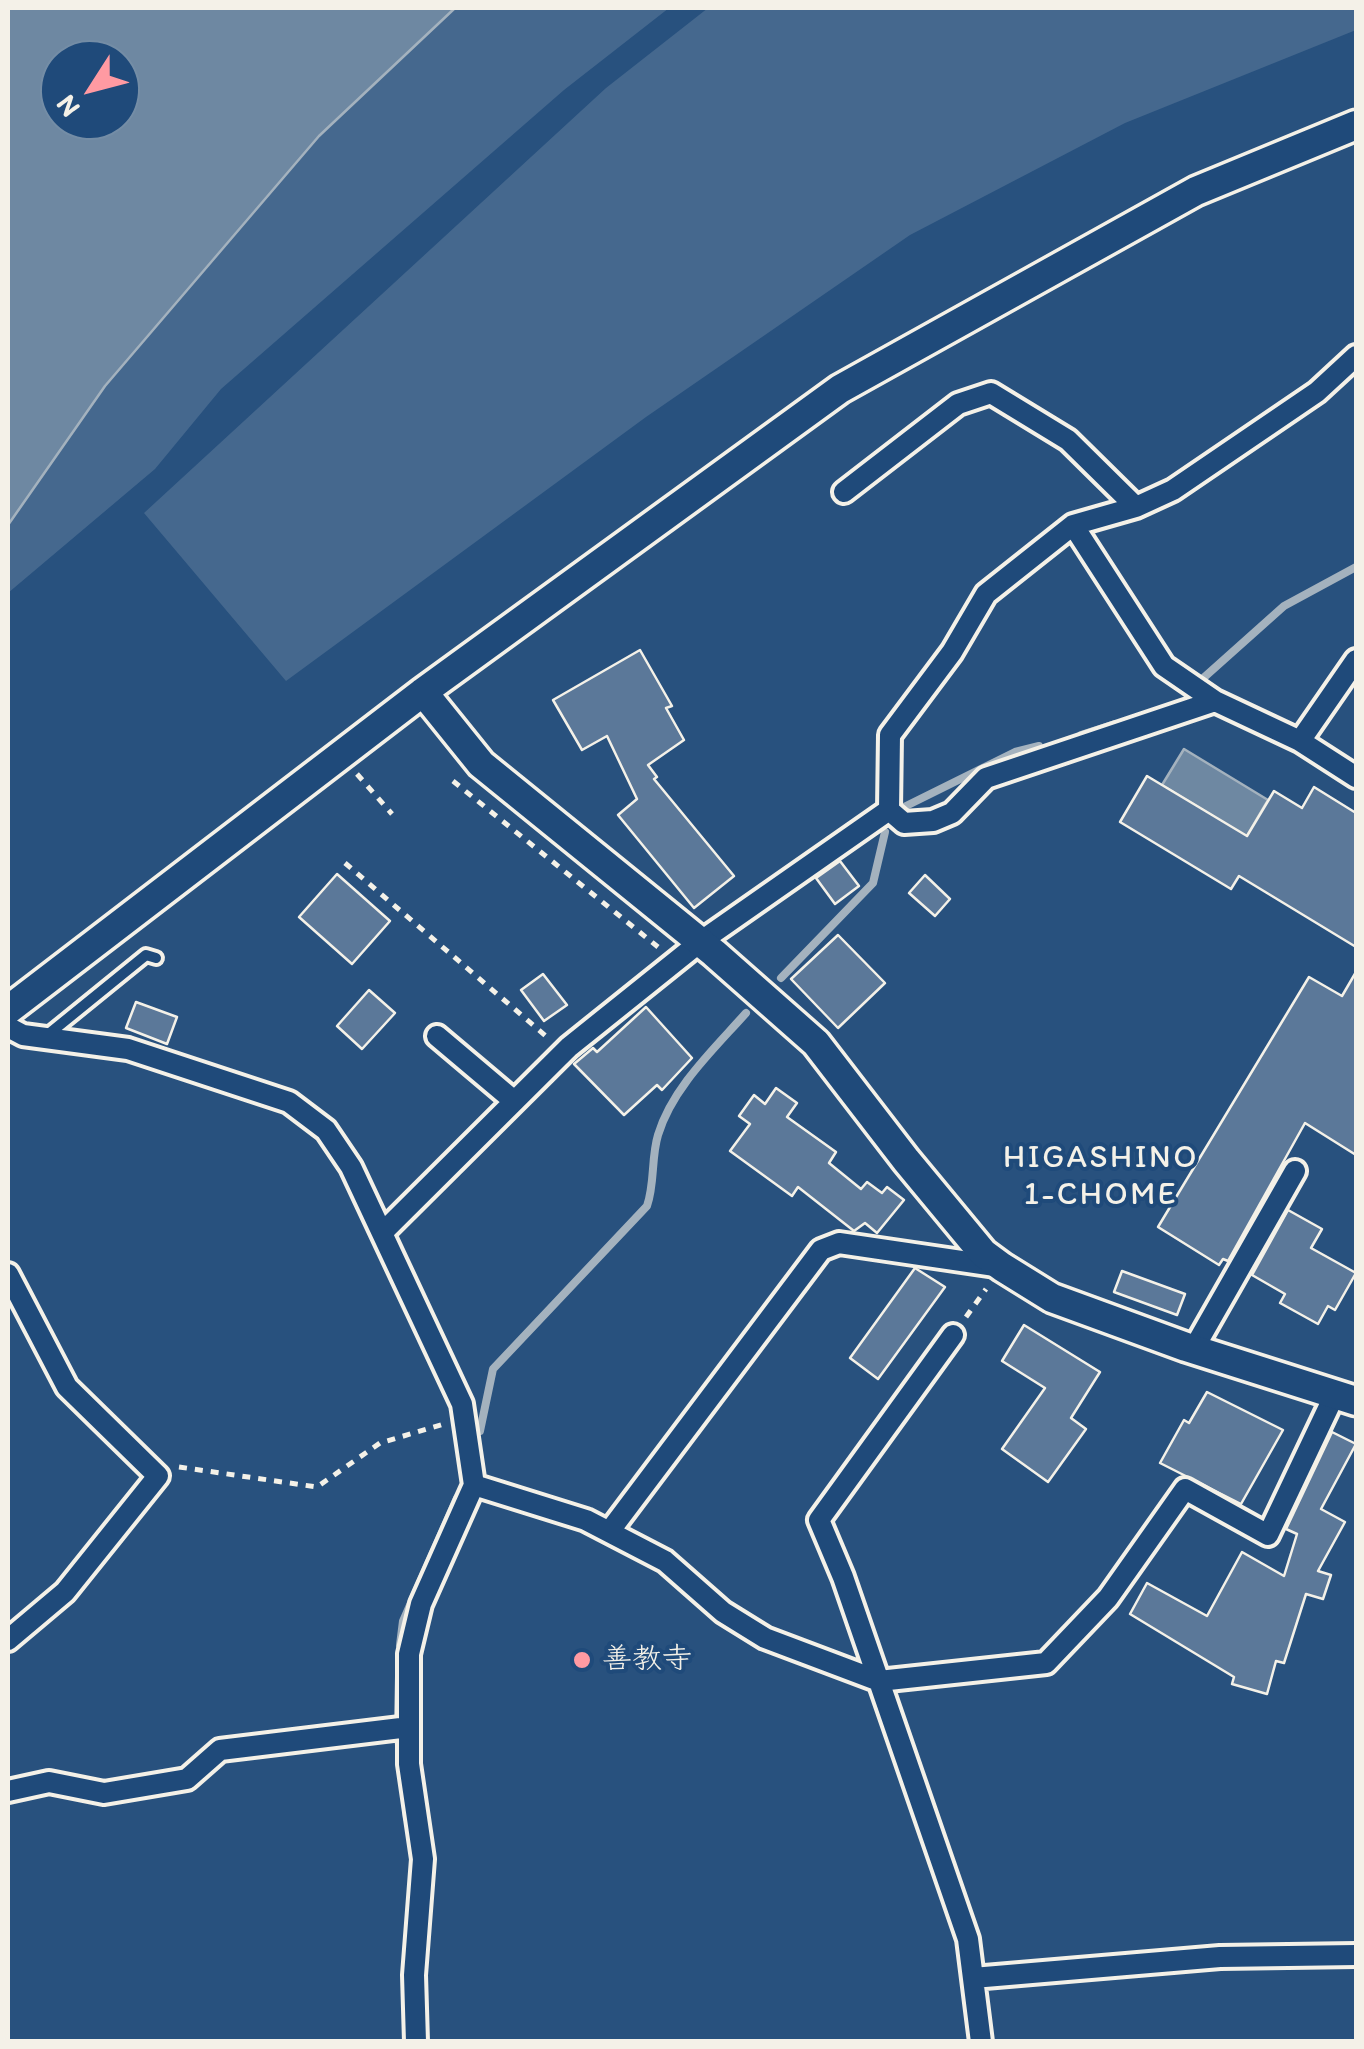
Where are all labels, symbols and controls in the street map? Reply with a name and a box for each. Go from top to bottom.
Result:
north arrow [40,40,140,140]
text: N [48,89,87,124]
district label: HIGASHINO 1-CHOME [1003,1140,1199,1215]
place label: 善教寺 [602,1642,692,1678]
marker: 善教寺 [571,1649,593,1671]

